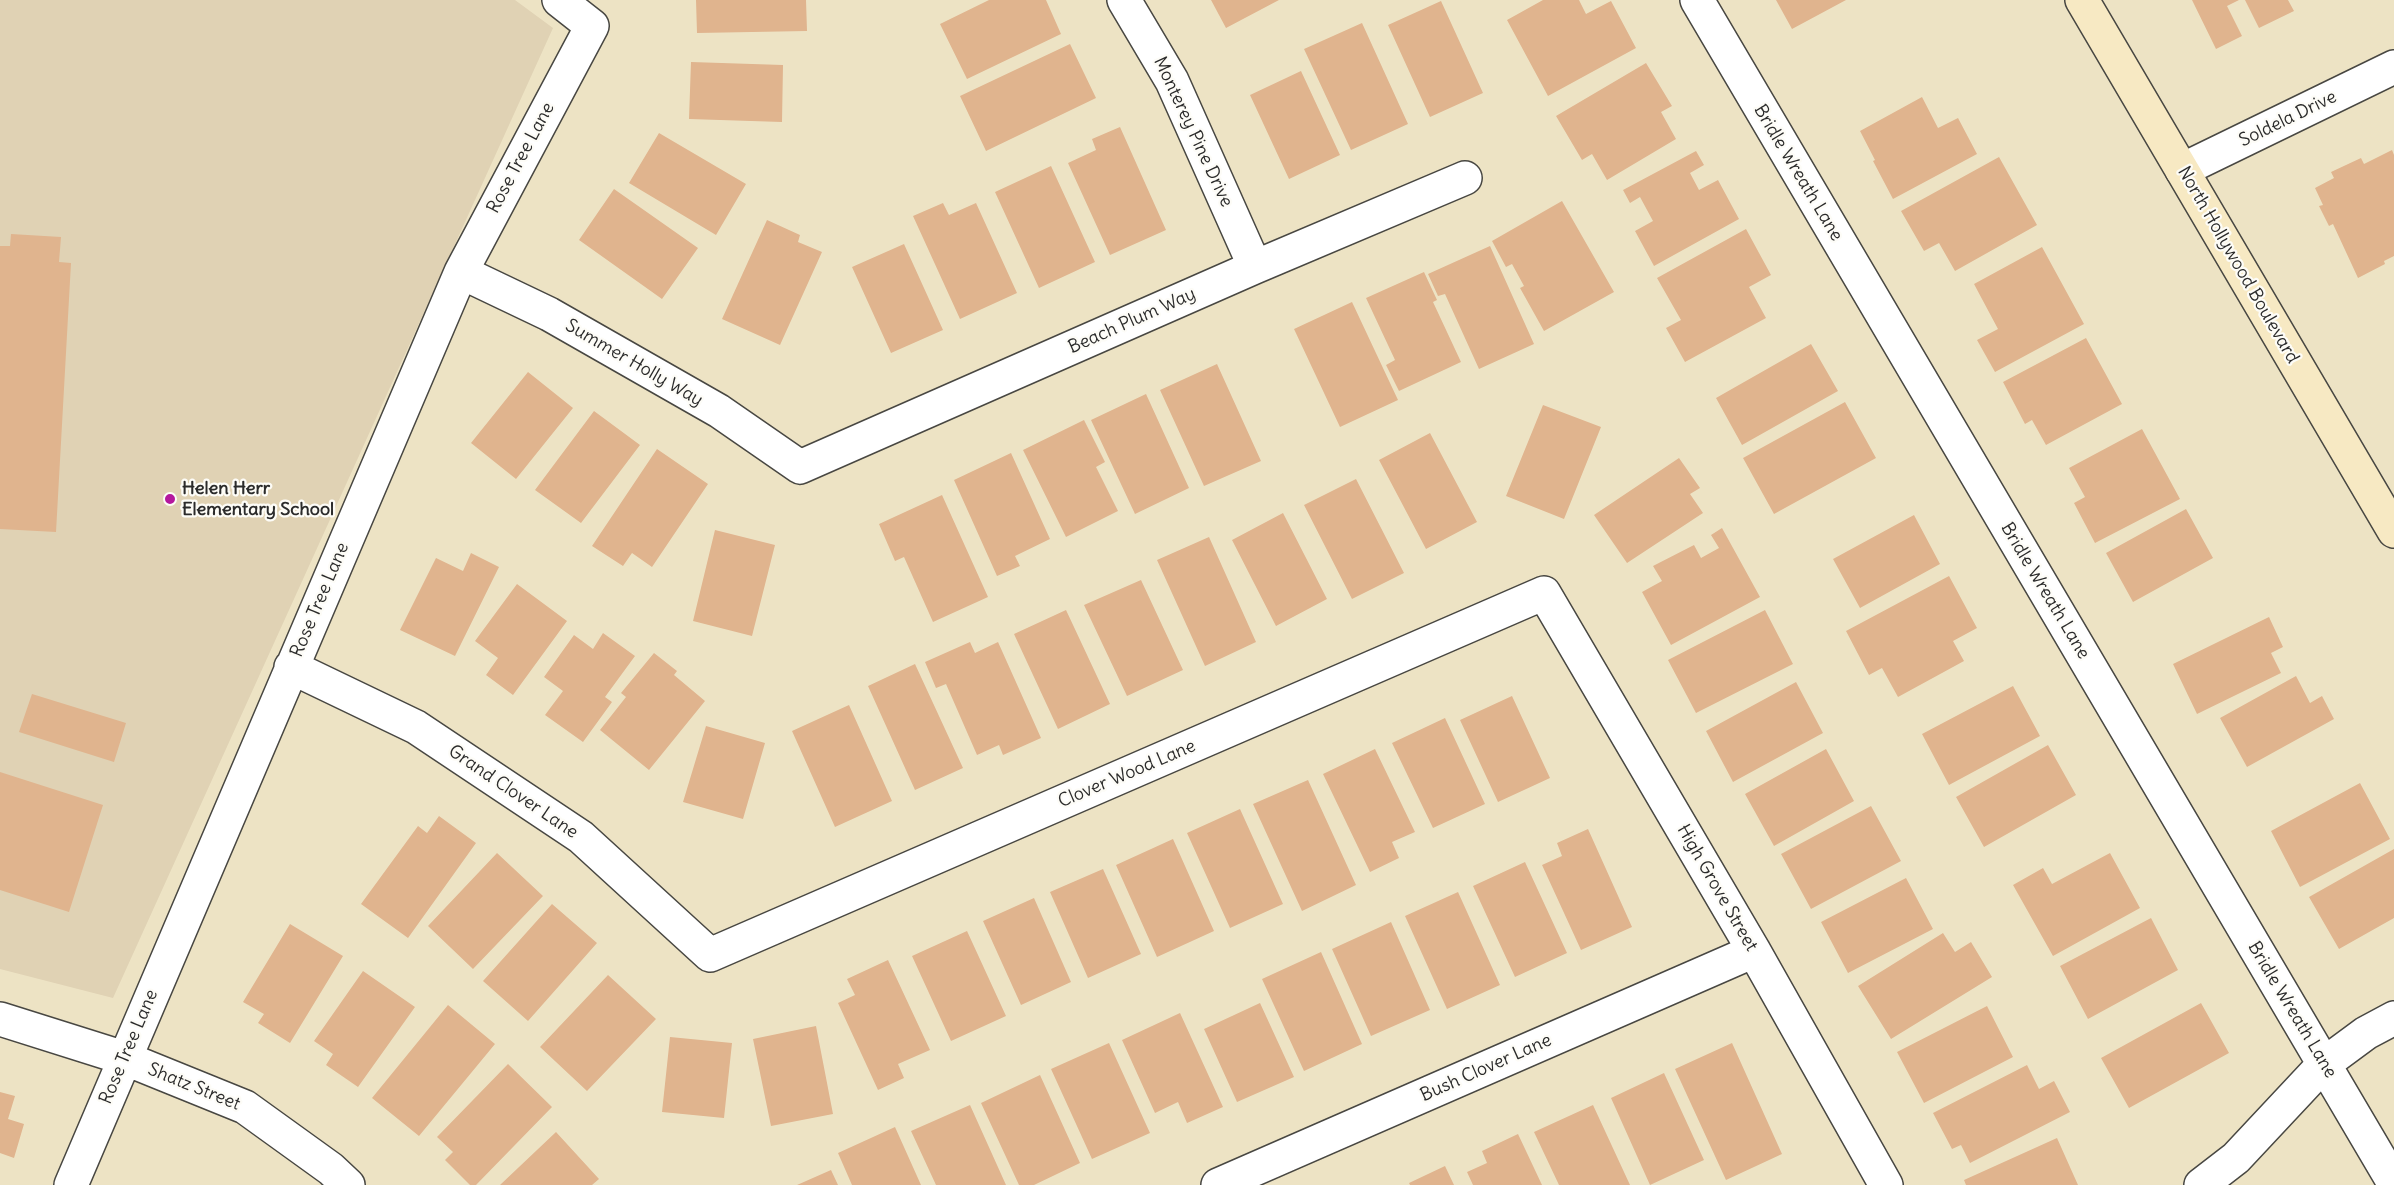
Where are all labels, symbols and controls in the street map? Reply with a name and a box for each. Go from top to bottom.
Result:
street label: Monterey Pine Drive [1149,53,1237,211]
street label: Soldela Drive [2236,86,2340,152]
street label: Rose Tree Lane [483,99,559,217]
street label: Bridle Wreath Lane [1749,101,1847,245]
street label: North Hollywood Boulevard [2173,163,2303,367]
street label: Beach Plum Way [1065,283,1199,359]
street label: Summer Holly Way [561,315,707,411]
place label: Helen Herr Elementary School [182,478,334,520]
marker: Helen Herr Elementary School [163,492,177,506]
street label: Bridle Wreath Lane [1996,519,2094,663]
street label: Rose Tree Lane [286,539,354,661]
street label: Clover Wood Lane [1055,735,1199,813]
street label: Grand Clover Lane [444,741,582,843]
street label: High Grove Street [1672,821,1762,955]
street label: Bridle Wreath Lane [2243,938,2341,1082]
street label: Rose Tree Lane [95,986,163,1108]
street label: Bush Clover Lane [1417,1029,1555,1107]
street label: Shatz Street [145,1059,243,1115]

